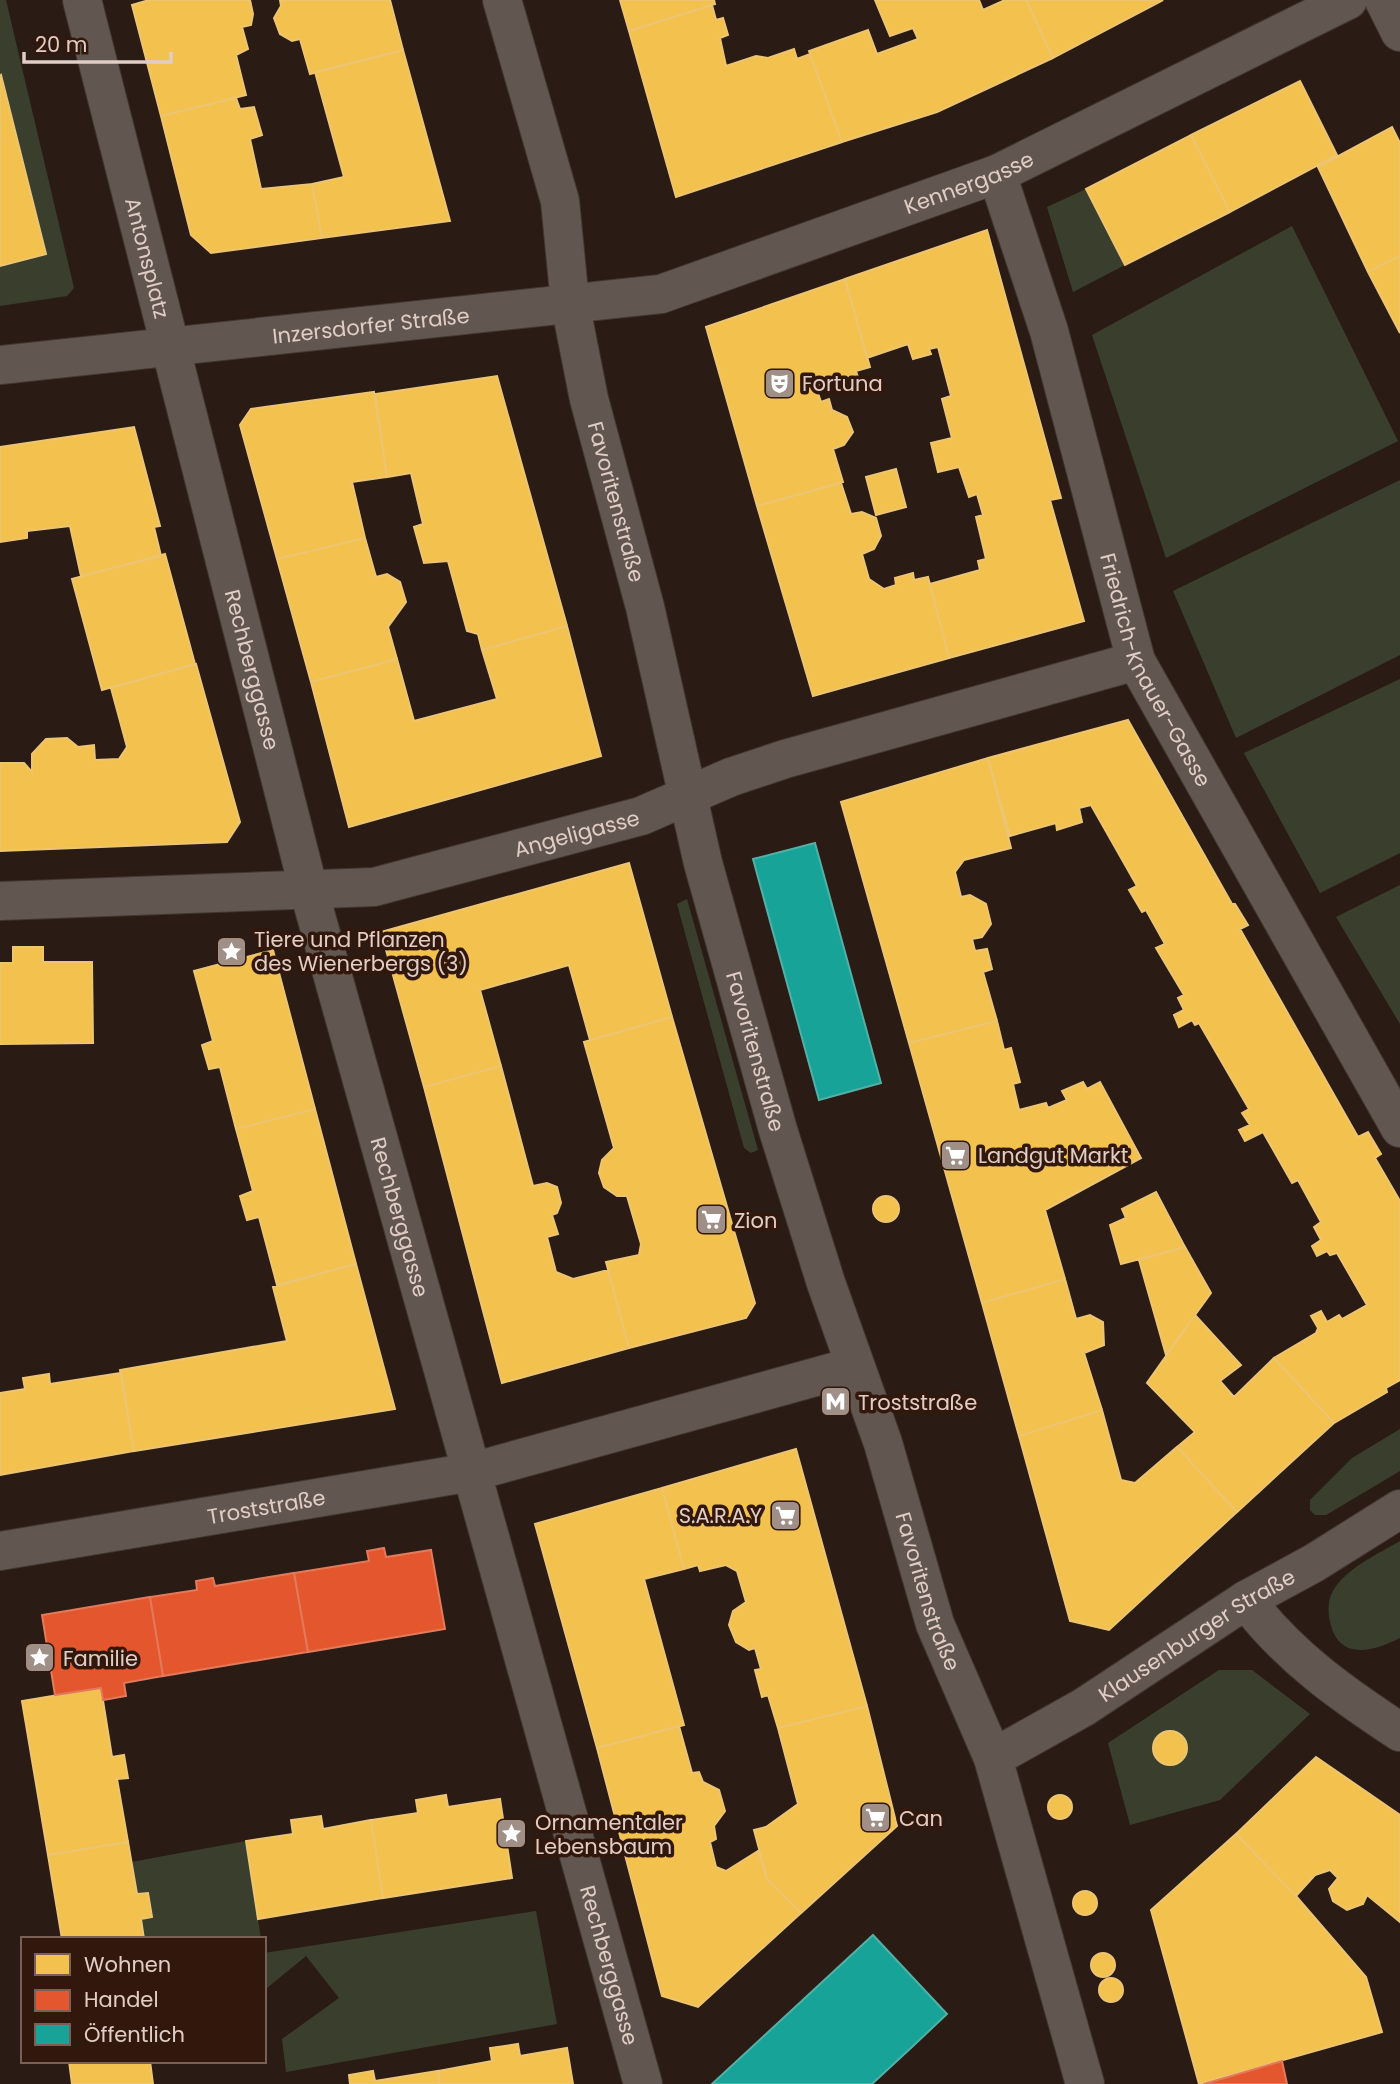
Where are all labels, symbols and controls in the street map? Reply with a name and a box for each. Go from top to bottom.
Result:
scale bar [24,21,172,65]
text: 20 m [35,30,88,59]
street label: Kennergasse [900,144,1038,221]
street label: Antonsplatz [118,194,177,321]
street label: Inzersdorfer Straße [271,300,471,350]
theatre icon: Fortuna [762,366,796,400]
place label: Fortuna [802,369,883,398]
street label: Favoritenstraße [581,418,652,585]
street label: Friedrich-Knauer-Gasse [1094,550,1219,792]
street label: Rechberggasse [218,586,287,753]
street label: Angeligasse [511,803,643,864]
place label: Tiere und Pflanzen des Wienerbergs (3) [254,925,468,978]
place icon: Tiere und Pflanzen des Wienerbergs (3) [214,934,248,968]
street label: Favoritenstraße [720,968,792,1135]
street label: Rechberggasse [364,1134,436,1300]
supermarket icon: Landgut Markt [938,1138,972,1172]
place label: Landgut Markt [978,1141,1128,1170]
supermarket icon: Zion [694,1203,728,1237]
place label: Zion [734,1206,777,1235]
metro station icon: Troststraße [818,1385,852,1419]
place label: Troststraße [858,1388,977,1417]
street label: Troststraße [205,1482,328,1531]
supermarket icon: S.A.R.A.Y [768,1498,802,1532]
place label: S.A.R.A.Y [679,1501,762,1530]
street label: Favoritenstraße [889,1509,968,1675]
street label: Klausenburger Straße [1092,1562,1300,1708]
place icon: Familie [23,1641,57,1675]
place label: Familie [63,1644,138,1673]
supermarket icon: Can [859,1801,893,1835]
place label: Can [899,1804,943,1833]
place label: Ornamentaler Lebensbaum [535,1808,683,1861]
place icon: Ornamentaler Lebensbaum [495,1817,529,1851]
street label: Rechberggasse [574,1882,646,2048]
legend [21,1937,266,2063]
text: Wohnen [84,1950,171,1979]
text: Handel [84,1985,159,2014]
text: Öffentlich [84,2020,185,2049]

